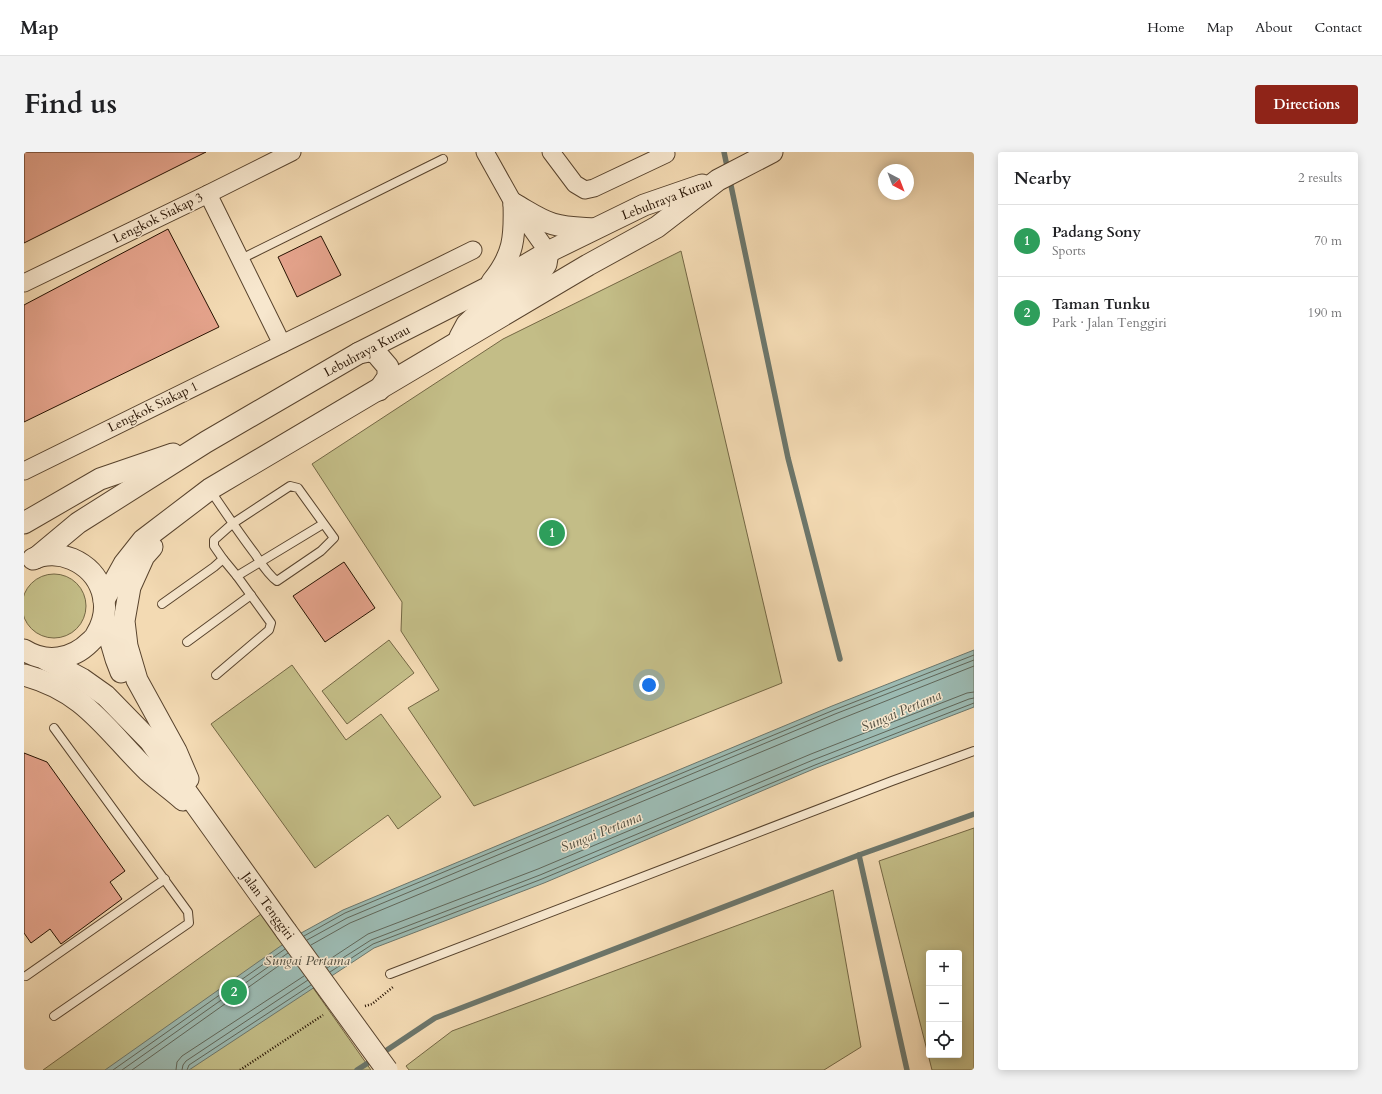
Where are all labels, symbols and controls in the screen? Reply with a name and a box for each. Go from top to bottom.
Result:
text: Map [20,15,59,41]
text: Home [1147,18,1185,37]
text: Map [1207,18,1233,37]
text: About [1255,18,1292,37]
text: Contact [1314,18,1362,37]
text: Find us [24,85,117,123]
button: Directions [1255,85,1358,124]
north arrow [878,164,914,200]
text: Nearby [1014,167,1071,190]
text: 2 results [1298,169,1342,187]
street label: Lebuhraya Kurau [619,173,715,225]
street label: Lengkok Siakap 3 [110,188,206,248]
text: Padang Sony [1052,222,1141,242]
text: 1 [1024,232,1030,250]
text: 70 m [1314,232,1342,250]
text: Sports [1052,242,1086,260]
text: Taman Tunku [1052,294,1150,314]
text: 2 [1024,304,1030,322]
text: 190 m [1308,304,1342,322]
text: Park · Jalan Tenggiri [1052,314,1167,332]
street label: Lebuhraya Kurau [321,321,413,381]
street label: Lengkok Siakap 1 [105,377,201,437]
pin: 1 [539,518,565,548]
your location [639,675,659,695]
water label: Sungai Pertama [858,685,944,737]
water label: Sungai Pertama [558,807,644,857]
street label: Jalan Tenggiri [236,867,299,944]
map controls [926,950,962,1058]
button: + [926,950,962,986]
water label: Sungai Pertama [264,951,350,970]
pin: 2 [221,977,247,1007]
button: − [926,986,962,1022]
button: locate [926,1022,962,1058]

